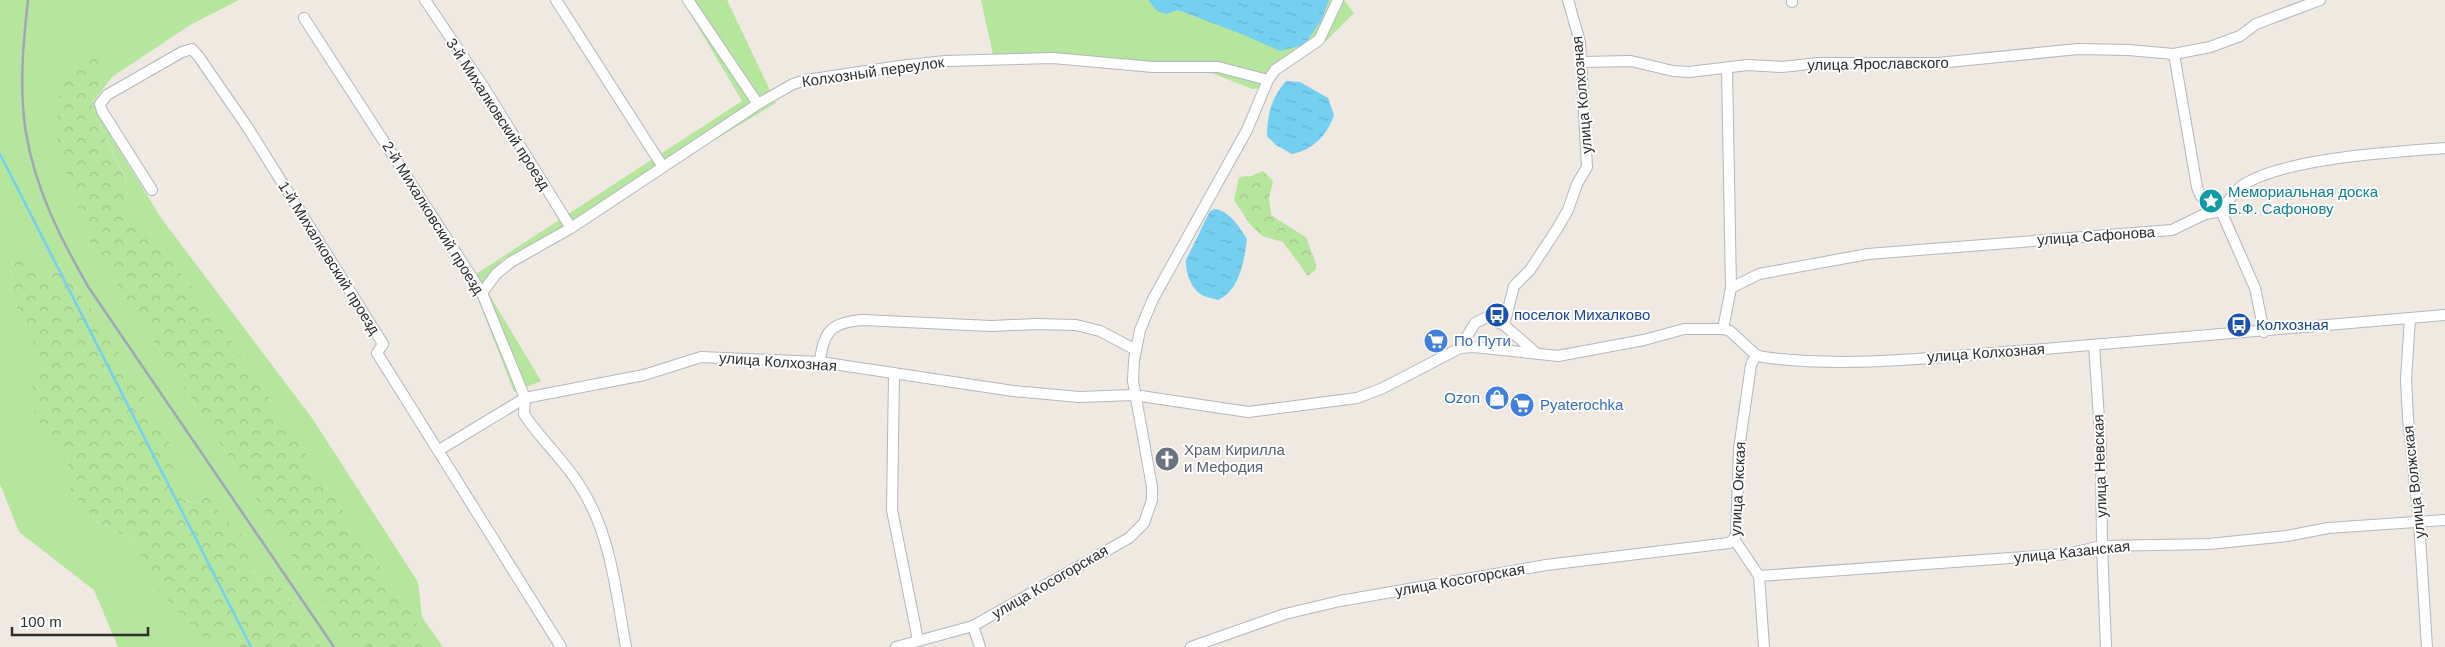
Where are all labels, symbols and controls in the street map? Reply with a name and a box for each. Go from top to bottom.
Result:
street label: 3-й Михалковский проезд [443,35,554,193]
street label: улица Колхозная [1568,36,1595,155]
street label: Колхозный переулок [801,53,946,90]
street label: улица Ярославского [1807,54,1949,73]
street label: 2-й Михалковский проезд [379,138,488,298]
street label: 1-й Михалковский проезд [275,178,384,338]
place label: Мемориальная доска Б.Ф. Сафонову [2228,183,2379,217]
place icon: Мемориальная доска Б.Ф. Сафонову [2198,188,2224,214]
street label: улица Сафонова [2036,223,2156,248]
bus stop icon: поселок Михалково [1484,302,1510,328]
place label: поселок Михалково [1514,306,1650,323]
bus stop icon: Колхозная [2226,312,2252,338]
place label: Колхозная [2256,316,2329,333]
supermarket icon: По Пути [1423,328,1449,354]
place label: По Пути [1454,332,1511,349]
street label: улица Колхозная [1926,340,2045,365]
street label: улица Колхозная [719,349,838,374]
shop icon: Ozon [1484,385,1510,411]
place label: Ozon [1444,389,1480,406]
supermarket icon: Pyaterochka [1509,392,1535,418]
place label: Pyaterochka [1540,396,1624,413]
street label: улица Невская [2089,414,2110,518]
street label: улица Волжская [2399,425,2428,539]
place label: Храм Кирилла и Мефодия [1184,441,1286,475]
street label: улица Окская [1727,441,1748,537]
church icon: Храм Кирилла и Мефодия [1154,446,1180,472]
street label: улица Казанская [2013,537,2131,566]
street label: улица Косогорская [989,541,1111,622]
street label: улица Косогорская [1394,560,1526,599]
scale bar [12,604,149,636]
text: 100 m [20,613,62,630]

